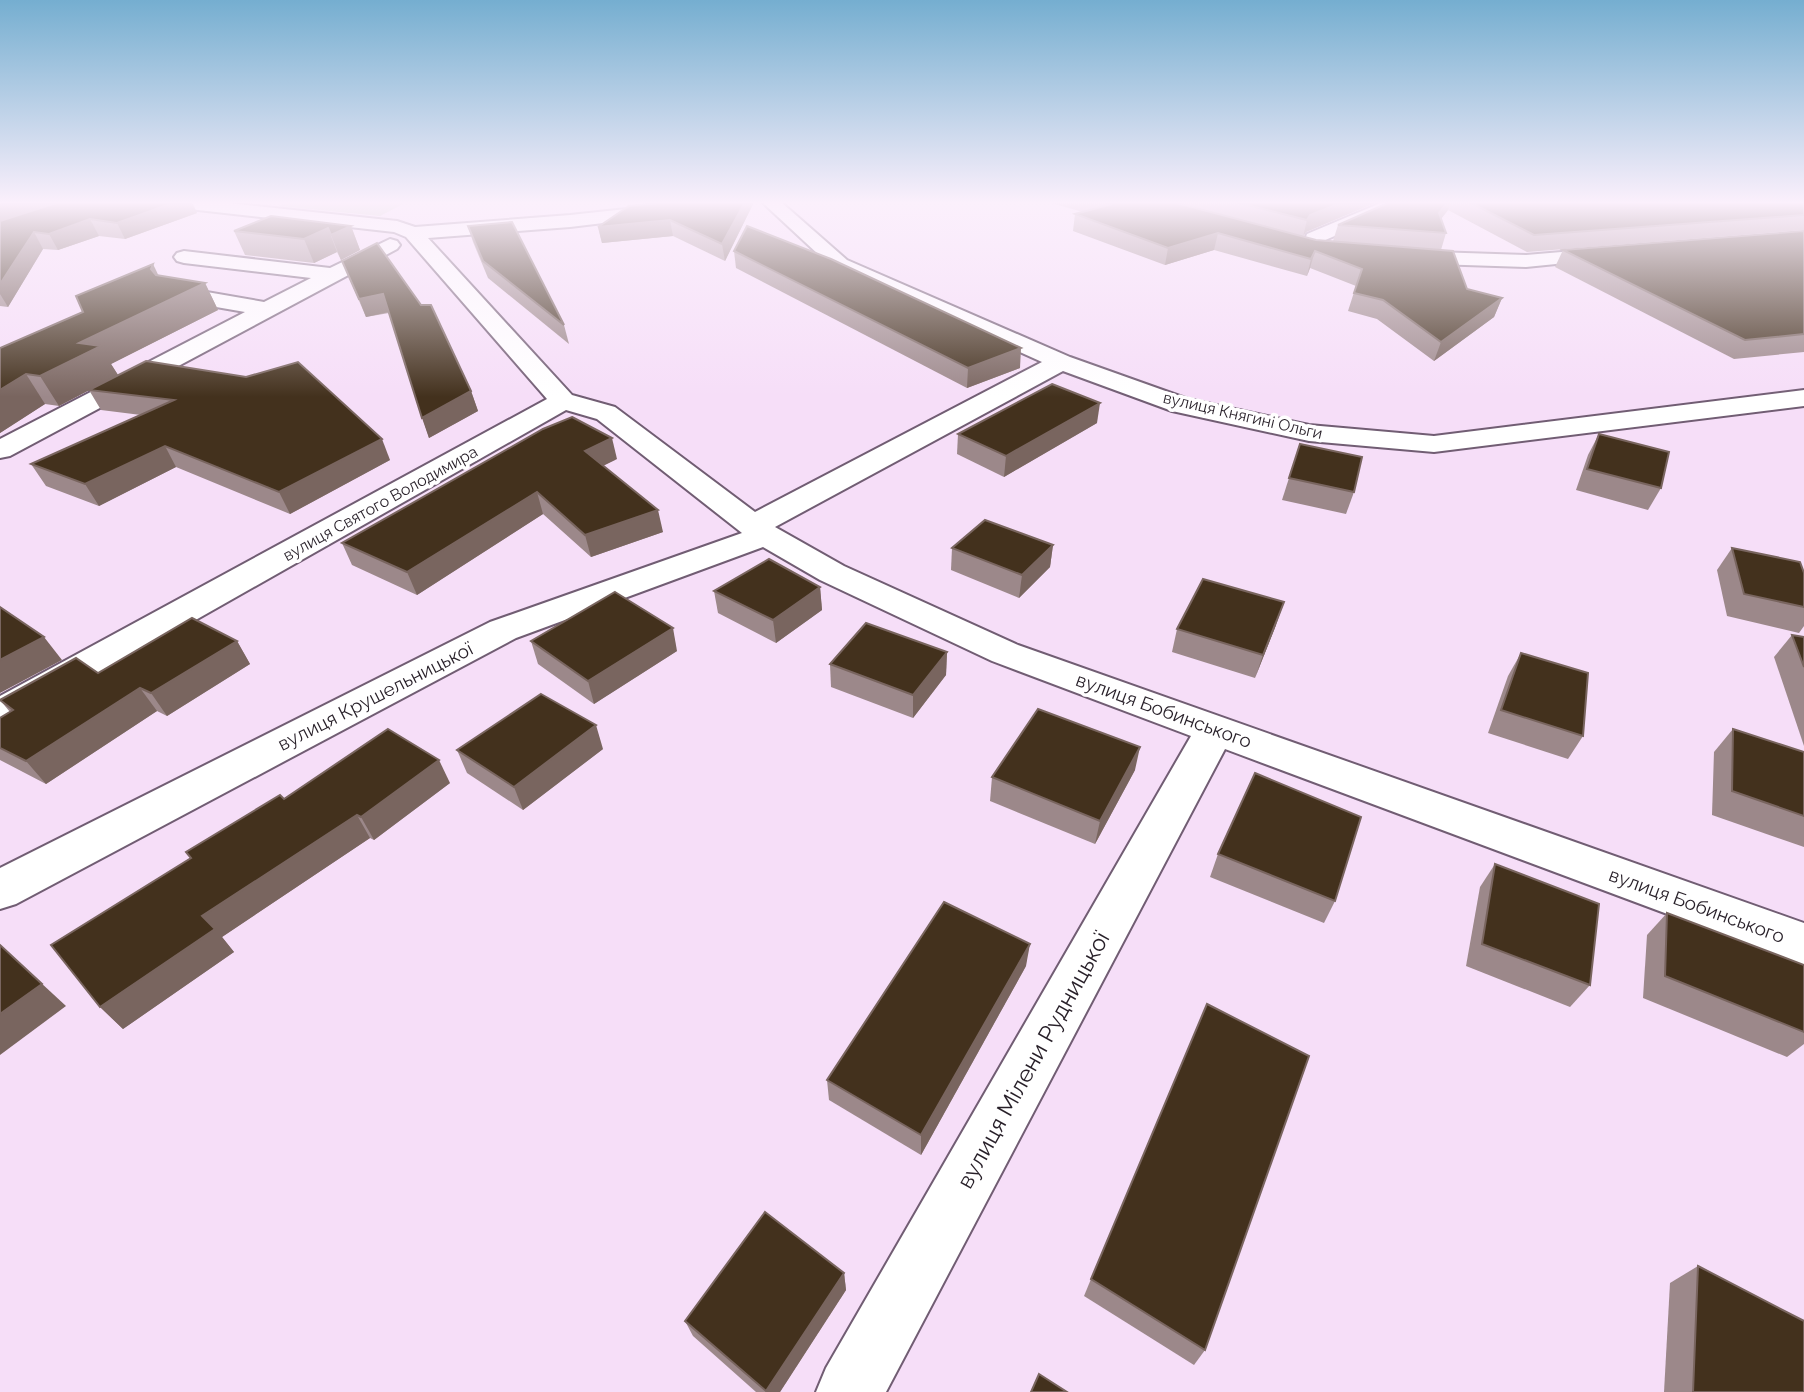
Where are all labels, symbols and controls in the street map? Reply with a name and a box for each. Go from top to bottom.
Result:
street label: вулиця Княгині Ольги [1161,388,1324,443]
street label: вулиця Святого Володимира [280,442,481,565]
street label: вулиця Крушельницької [274,637,477,755]
street label: вулиця Бобинського [1073,668,1255,752]
street label: вулиця Бобинського [1606,863,1788,947]
street label: вулиця Мілени Рудницької [951,927,1114,1193]

